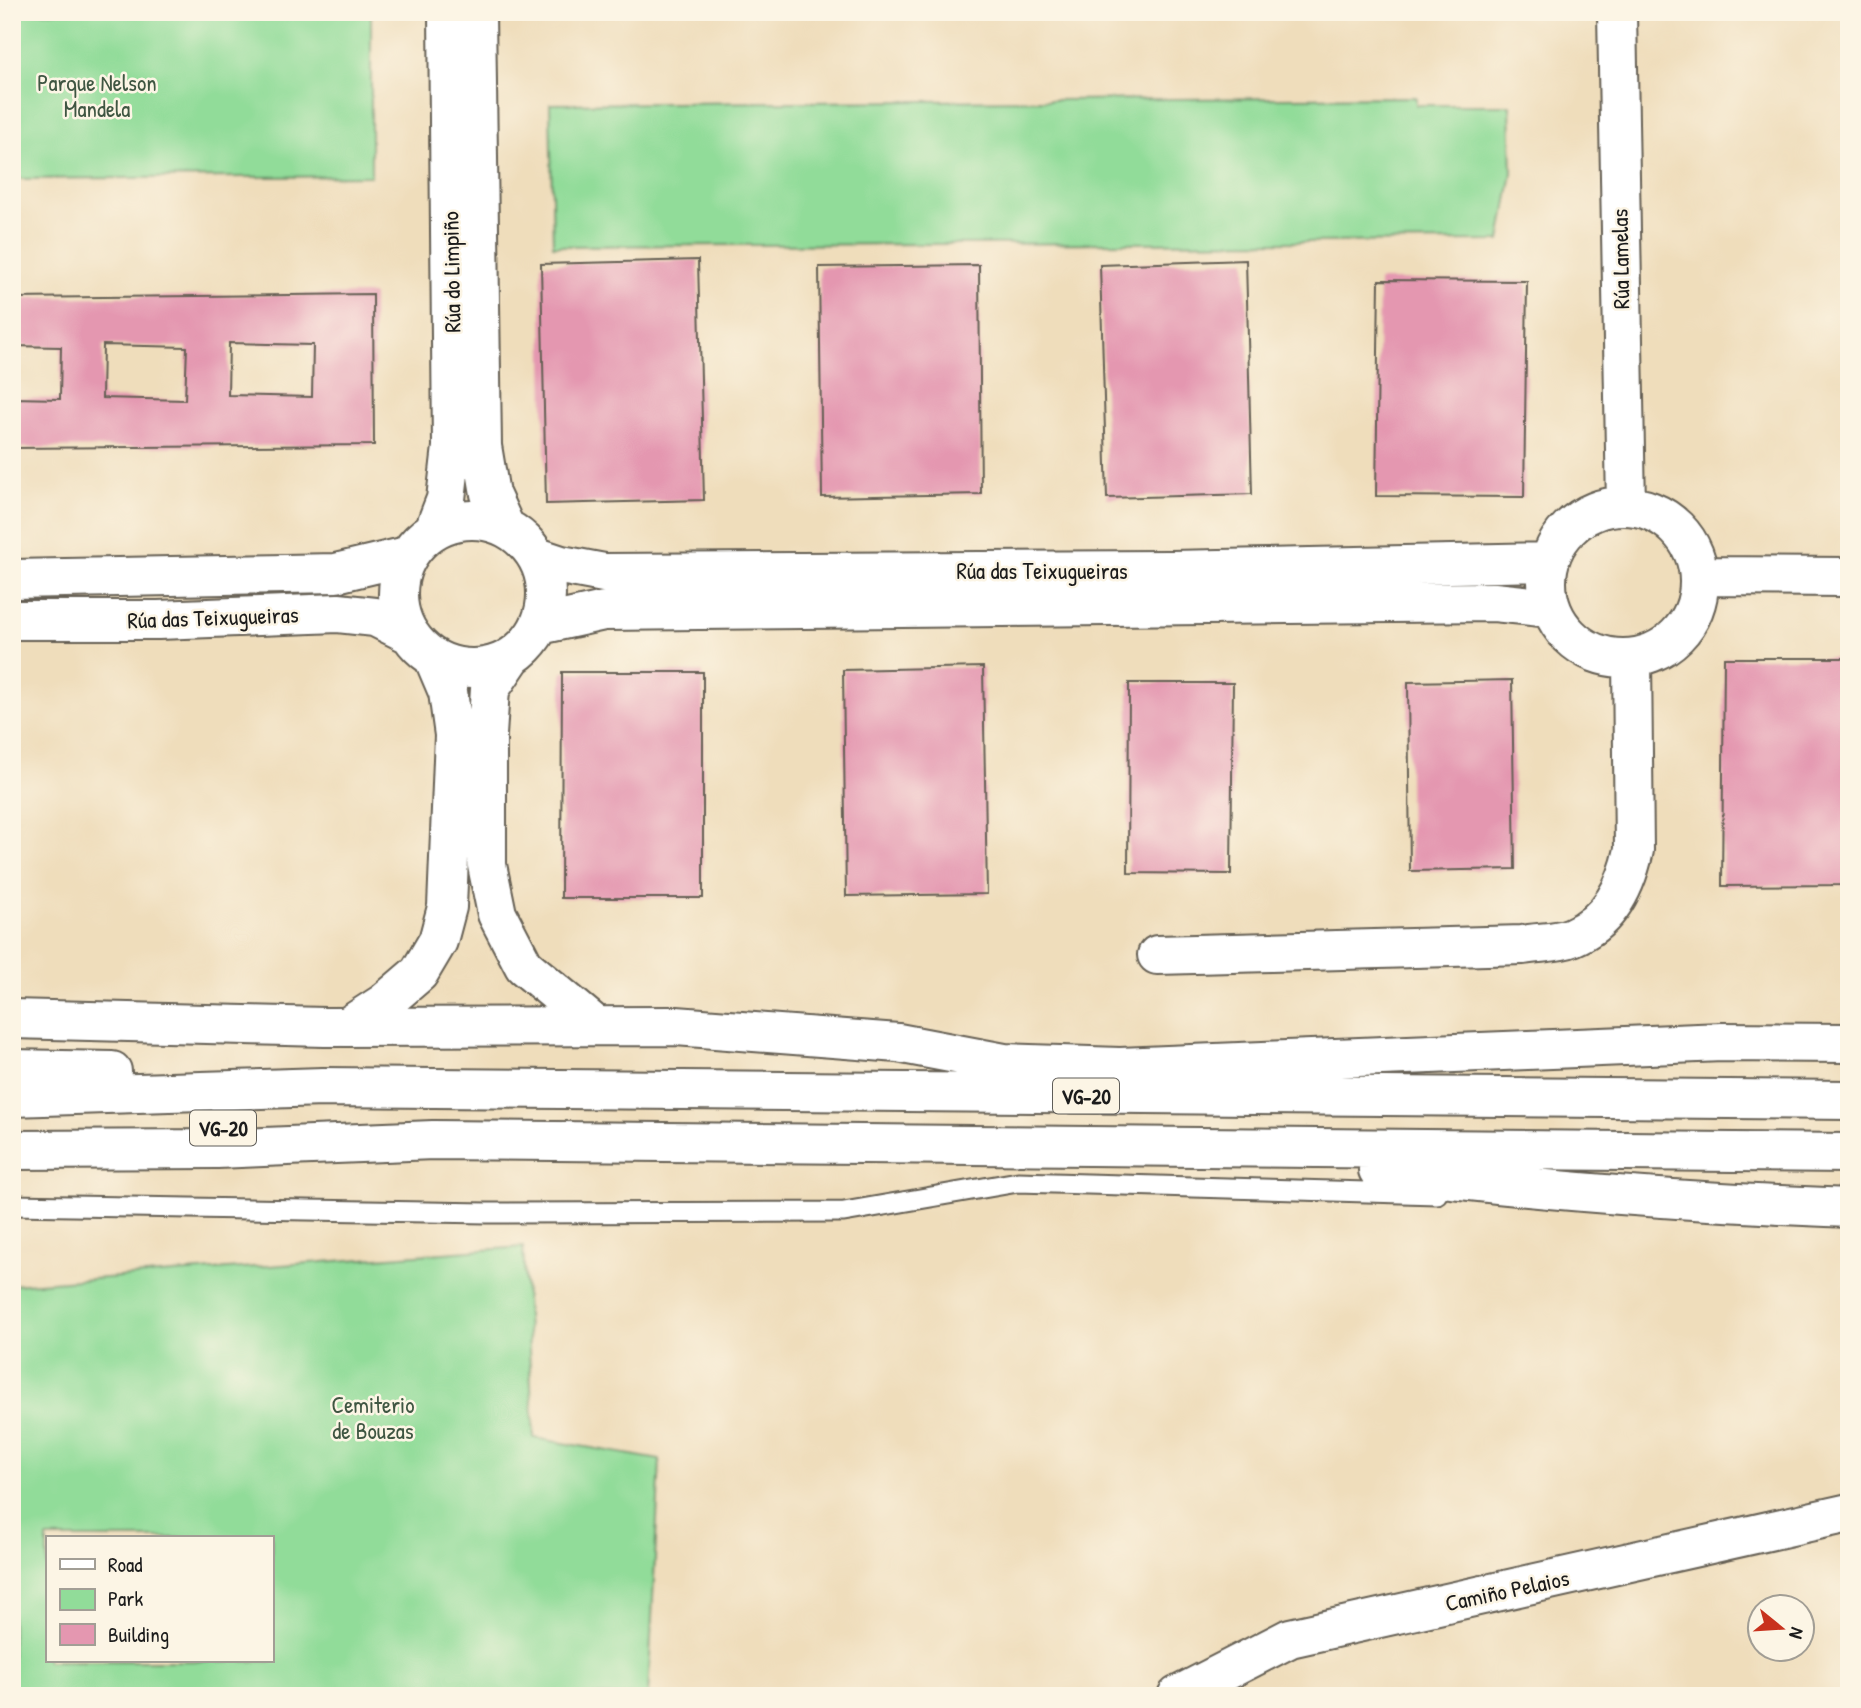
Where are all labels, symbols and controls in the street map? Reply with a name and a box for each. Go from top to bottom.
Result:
park label: Parque Nelson Mandela [37,67,157,124]
street label: Rúa Lamelas [1604,208,1636,309]
street label: Rúa do Limpiño [434,211,468,333]
street label: Rúa das Teixugueiras [956,555,1128,586]
street label: Rúa das Teixugueiras [127,599,299,635]
road number: VG-20 [1053,1078,1119,1114]
road number: VG-20 [190,1110,256,1146]
park label: Cemiterio de Bouzas [332,1389,414,1446]
legend [46,1536,273,1662]
text: Road [108,1550,142,1579]
street label: Camiño Pelaios [1442,1562,1572,1618]
text: Park [108,1584,143,1613]
north arrow [1745,1592,1815,1662]
text: Building [108,1620,169,1649]
text: N [1783,1624,1811,1642]

